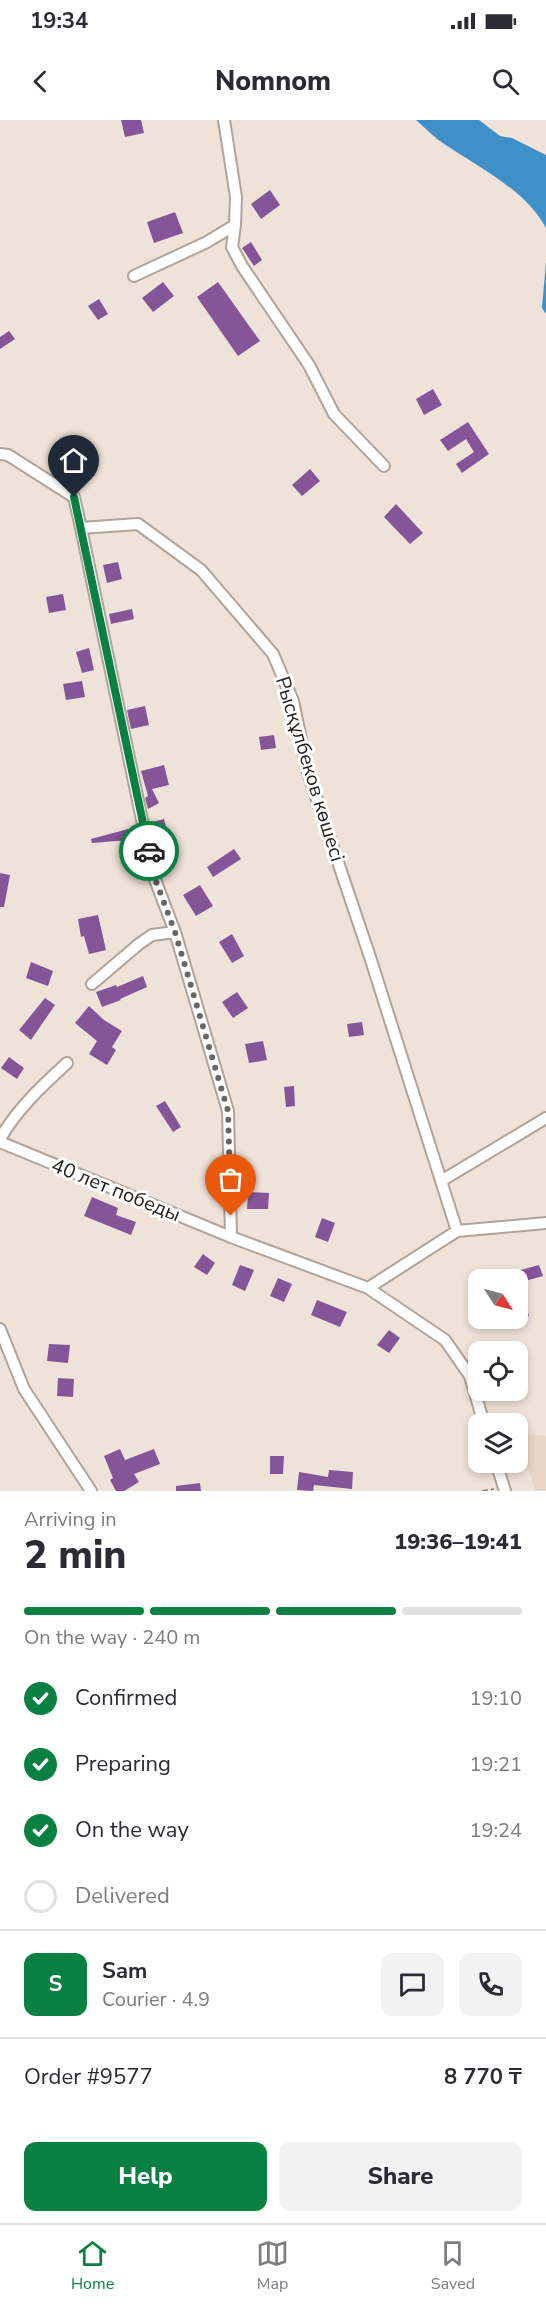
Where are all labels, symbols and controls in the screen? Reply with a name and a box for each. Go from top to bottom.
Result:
text: 19:34 [30,6,88,36]
text: Nomnom [215,63,331,100]
icon: back [24,65,57,98]
icon: search [489,65,522,98]
pin [48,435,99,497]
icon: home [57,444,90,477]
street label: Рысқұлбеков көшесі [269,673,351,865]
courier [119,821,179,881]
icon: car [133,835,166,868]
street label: 40 лет победы [47,1152,185,1228]
pin [205,1154,256,1216]
icon: bag [214,1163,247,1196]
north arrow [468,1269,528,1329]
map controls [468,1269,528,1473]
button: locate [468,1341,528,1401]
button: layers [468,1413,528,1473]
text: Arriving in [24,1506,117,1533]
text: 19:36–19:41 [394,1527,522,1557]
text: 2 min [24,1529,127,1582]
text: On the way · 240 m [24,1624,200,1651]
icon: check [24,1682,57,1715]
text: Confirmed [75,1683,177,1713]
text: 19:10 [469,1685,522,1712]
icon: check [24,1748,57,1781]
text: Preparing [75,1749,171,1779]
text: 19:21 [469,1751,522,1778]
icon: check [24,1814,57,1847]
text: On the way [75,1815,189,1845]
text: 19:24 [469,1817,522,1844]
text: Delivered [75,1881,170,1911]
button: chat [381,1953,444,2016]
button: phone [459,1953,522,2016]
text: Sam [102,1956,147,1986]
text: S [49,1969,62,1999]
text: Courier · 4.9 [102,1986,210,2013]
text: Order #9577 [24,2062,153,2092]
text: 8 770 ₸ [444,2062,522,2092]
button: Help [24,2142,267,2211]
button: Share [279,2142,522,2211]
tab: Home [71,2237,114,2295]
tab: Map [256,2237,289,2295]
tab: Saved [431,2237,475,2295]

